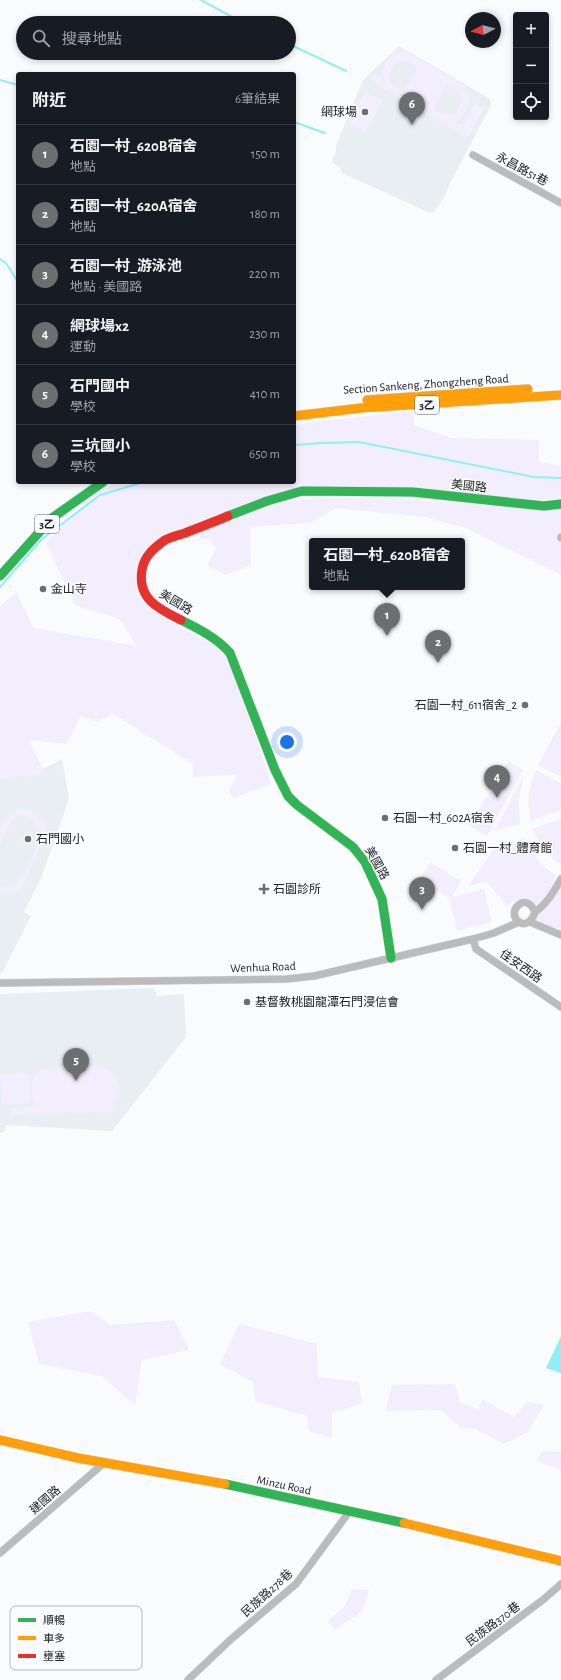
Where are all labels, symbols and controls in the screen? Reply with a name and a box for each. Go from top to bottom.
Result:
north arrow [465,12,501,48]
map controls [513,12,549,120]
button: + [513,12,549,48]
search box [16,16,296,60]
icon: search [30,27,52,49]
text: 搜尋地點 [62,32,122,47]
button: − [513,48,549,84]
button: locate [513,84,549,120]
text: 附近 [32,92,66,109]
pin: 6 [399,92,425,125]
text: 6筆結果 [235,93,280,106]
place label: 網球場 [321,105,357,118]
marker: 網球場 [360,107,370,117]
text: 石園一村_620B宿舍 [70,139,197,154]
text: 1 [43,148,47,161]
text: 150 m [251,148,280,161]
street label: 永昌路51巷 [494,149,551,188]
text: 地點 [70,161,96,174]
text: 石園一村_620A宿舍 [70,199,198,214]
text: 2 [42,208,48,221]
text: 180 m [250,208,280,221]
text: 地點 [70,221,96,234]
text: 石園一村_游泳池 [70,259,182,274]
text: 3 [42,268,48,281]
text: 220 m [249,268,280,281]
text: 地點 · 美國路 [70,281,142,294]
text: 網球場x2 [70,319,129,334]
text: 4 [42,328,48,341]
text: 230 m [249,328,280,341]
text: 運動 [70,341,96,354]
street label: Section Sankeng, Zhongzheng Road [343,372,509,396]
text: 石門國中 [70,379,130,394]
text: 5 [42,388,48,401]
text: 410 m [250,388,280,401]
road number: 3乙 [415,396,439,414]
text: 學校 [70,401,96,414]
text: 三坑國小 [70,439,130,454]
text: 6 [42,448,48,461]
text: 650 m [249,448,280,461]
text: 學校 [70,461,96,474]
street label: 美國路 [450,477,488,494]
road number: 3乙 [35,515,59,533]
popup [309,538,465,590]
text: 石園一村_620B宿舍 [323,548,451,563]
text: 地點 [323,570,349,583]
place label: 金山寺 [51,582,87,595]
marker: 金山寺 [38,584,48,594]
street label: 美國路 [157,587,195,616]
pin: 1 [374,603,400,636]
pin: 2 [425,630,451,663]
place label: 石園一村_611宿舍_2 [415,698,518,711]
marker: 石園一村_611宿舍_2 [520,700,530,710]
your location [277,732,297,752]
pin: 4 [484,765,510,798]
place label: 石園一村_602A宿舍 [393,811,495,824]
marker: 石園一村_602A宿舍 [380,813,390,823]
place label: 石門國小 [36,833,84,845]
marker: 石門國小 [23,834,33,844]
place label: 石園一村_體育館 [463,841,552,854]
marker: 石園一村_體育館 [450,843,460,853]
street label: 美國路 [363,844,392,882]
pin: 3 [409,877,435,910]
place label: 石園診所 [273,882,321,895]
marker: 石園診所 [258,883,270,895]
street label: 佳安西路 [498,946,545,985]
street label: Wenhua Road [230,960,296,974]
place label: 基督教桃園龍潭石門浸信會 [255,995,399,1008]
marker: 基督教桃園龍潭石門浸信會 [242,997,252,1007]
pin: 5 [63,1048,89,1081]
street label: Minzu Road [256,1473,312,1497]
street label: 建國路 [27,1483,63,1516]
street label: 民族路278巷 [238,1566,295,1619]
street label: 民族路370巷 [463,1599,522,1648]
legend [10,1606,142,1670]
text: 順暢 [43,1615,65,1626]
text: 車多 [43,1632,65,1644]
text: 壅塞 [43,1650,65,1662]

